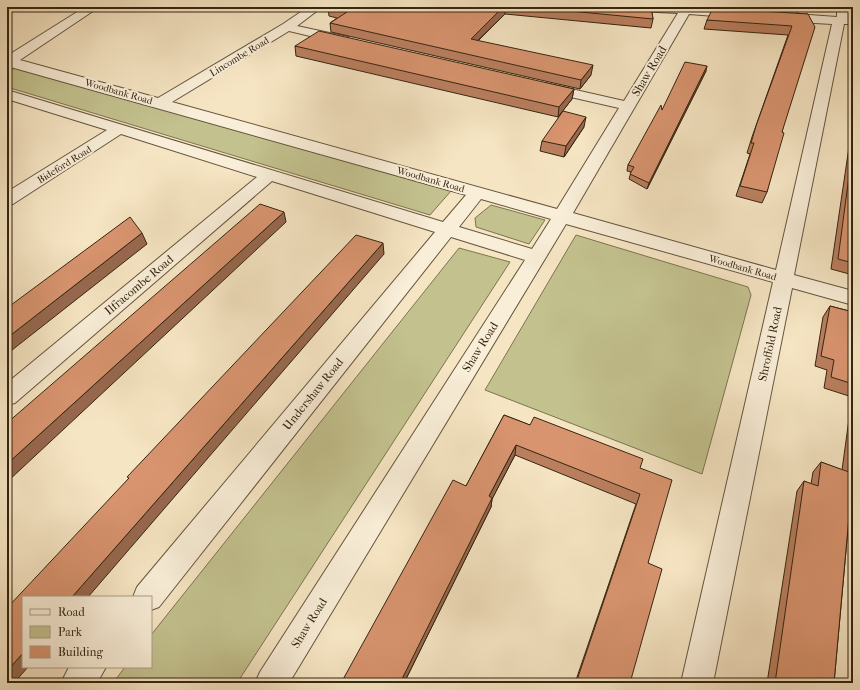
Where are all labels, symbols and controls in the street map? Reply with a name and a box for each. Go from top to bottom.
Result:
street label: Lincombe Road [208,34,272,79]
street label: Shaw Road [628,43,670,99]
street label: Woodbank Road [82,76,155,108]
street label: Bideford Road [35,143,94,186]
street label: Woodbank Road [394,164,467,196]
street label: Ilfracombe Road [102,252,177,318]
street label: Woodbank Road [706,252,779,284]
street label: Shroffold Road [755,305,785,383]
street label: Shaw Road [459,319,501,375]
street label: Undershaw Road [280,355,347,433]
street label: Shaw Road [288,595,330,651]
legend [22,596,152,668]
text: Road [58,605,85,619]
text: Park [58,625,83,639]
text: Building [58,645,103,659]

